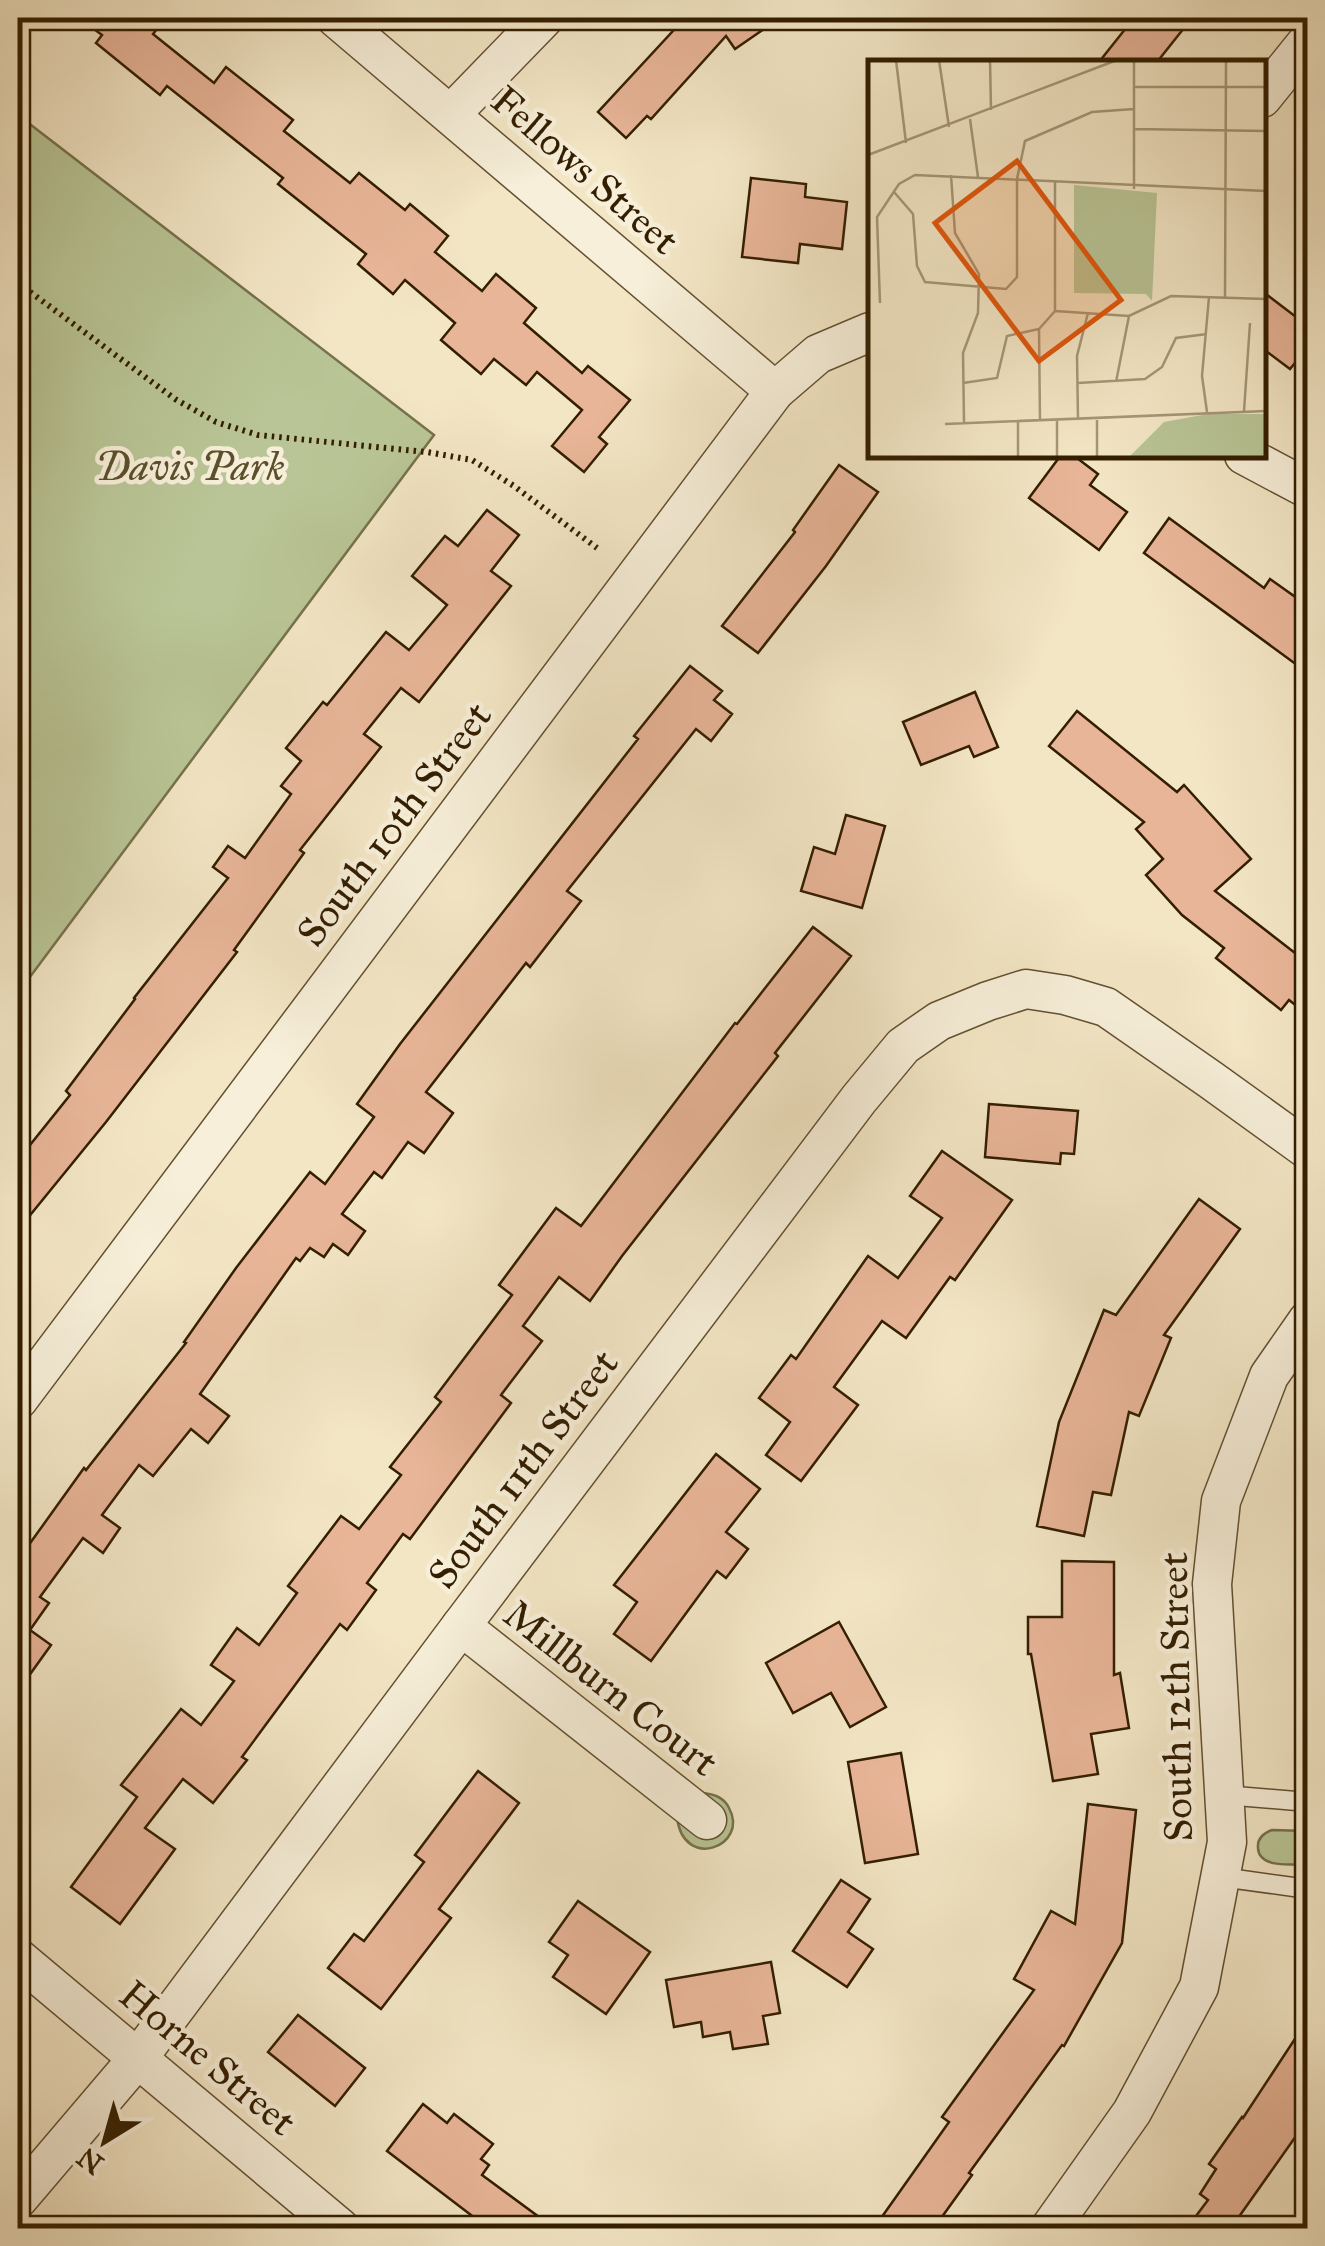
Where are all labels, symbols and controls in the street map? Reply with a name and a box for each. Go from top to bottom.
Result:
inset map [868,60,1265,458]
street label: Fellows Street [481,75,689,265]
park label: Davis Park [95,442,285,491]
street label: South 10th Street [286,692,502,956]
street label: South 11th Street [417,1340,629,1598]
street label: South 12th Street [1149,1552,1203,1842]
street label: Millburn Court [494,1589,728,1787]
street label: Horne Street [110,1970,306,2146]
north arrow [55,2091,155,2191]
text: N [70,2139,110,2182]

